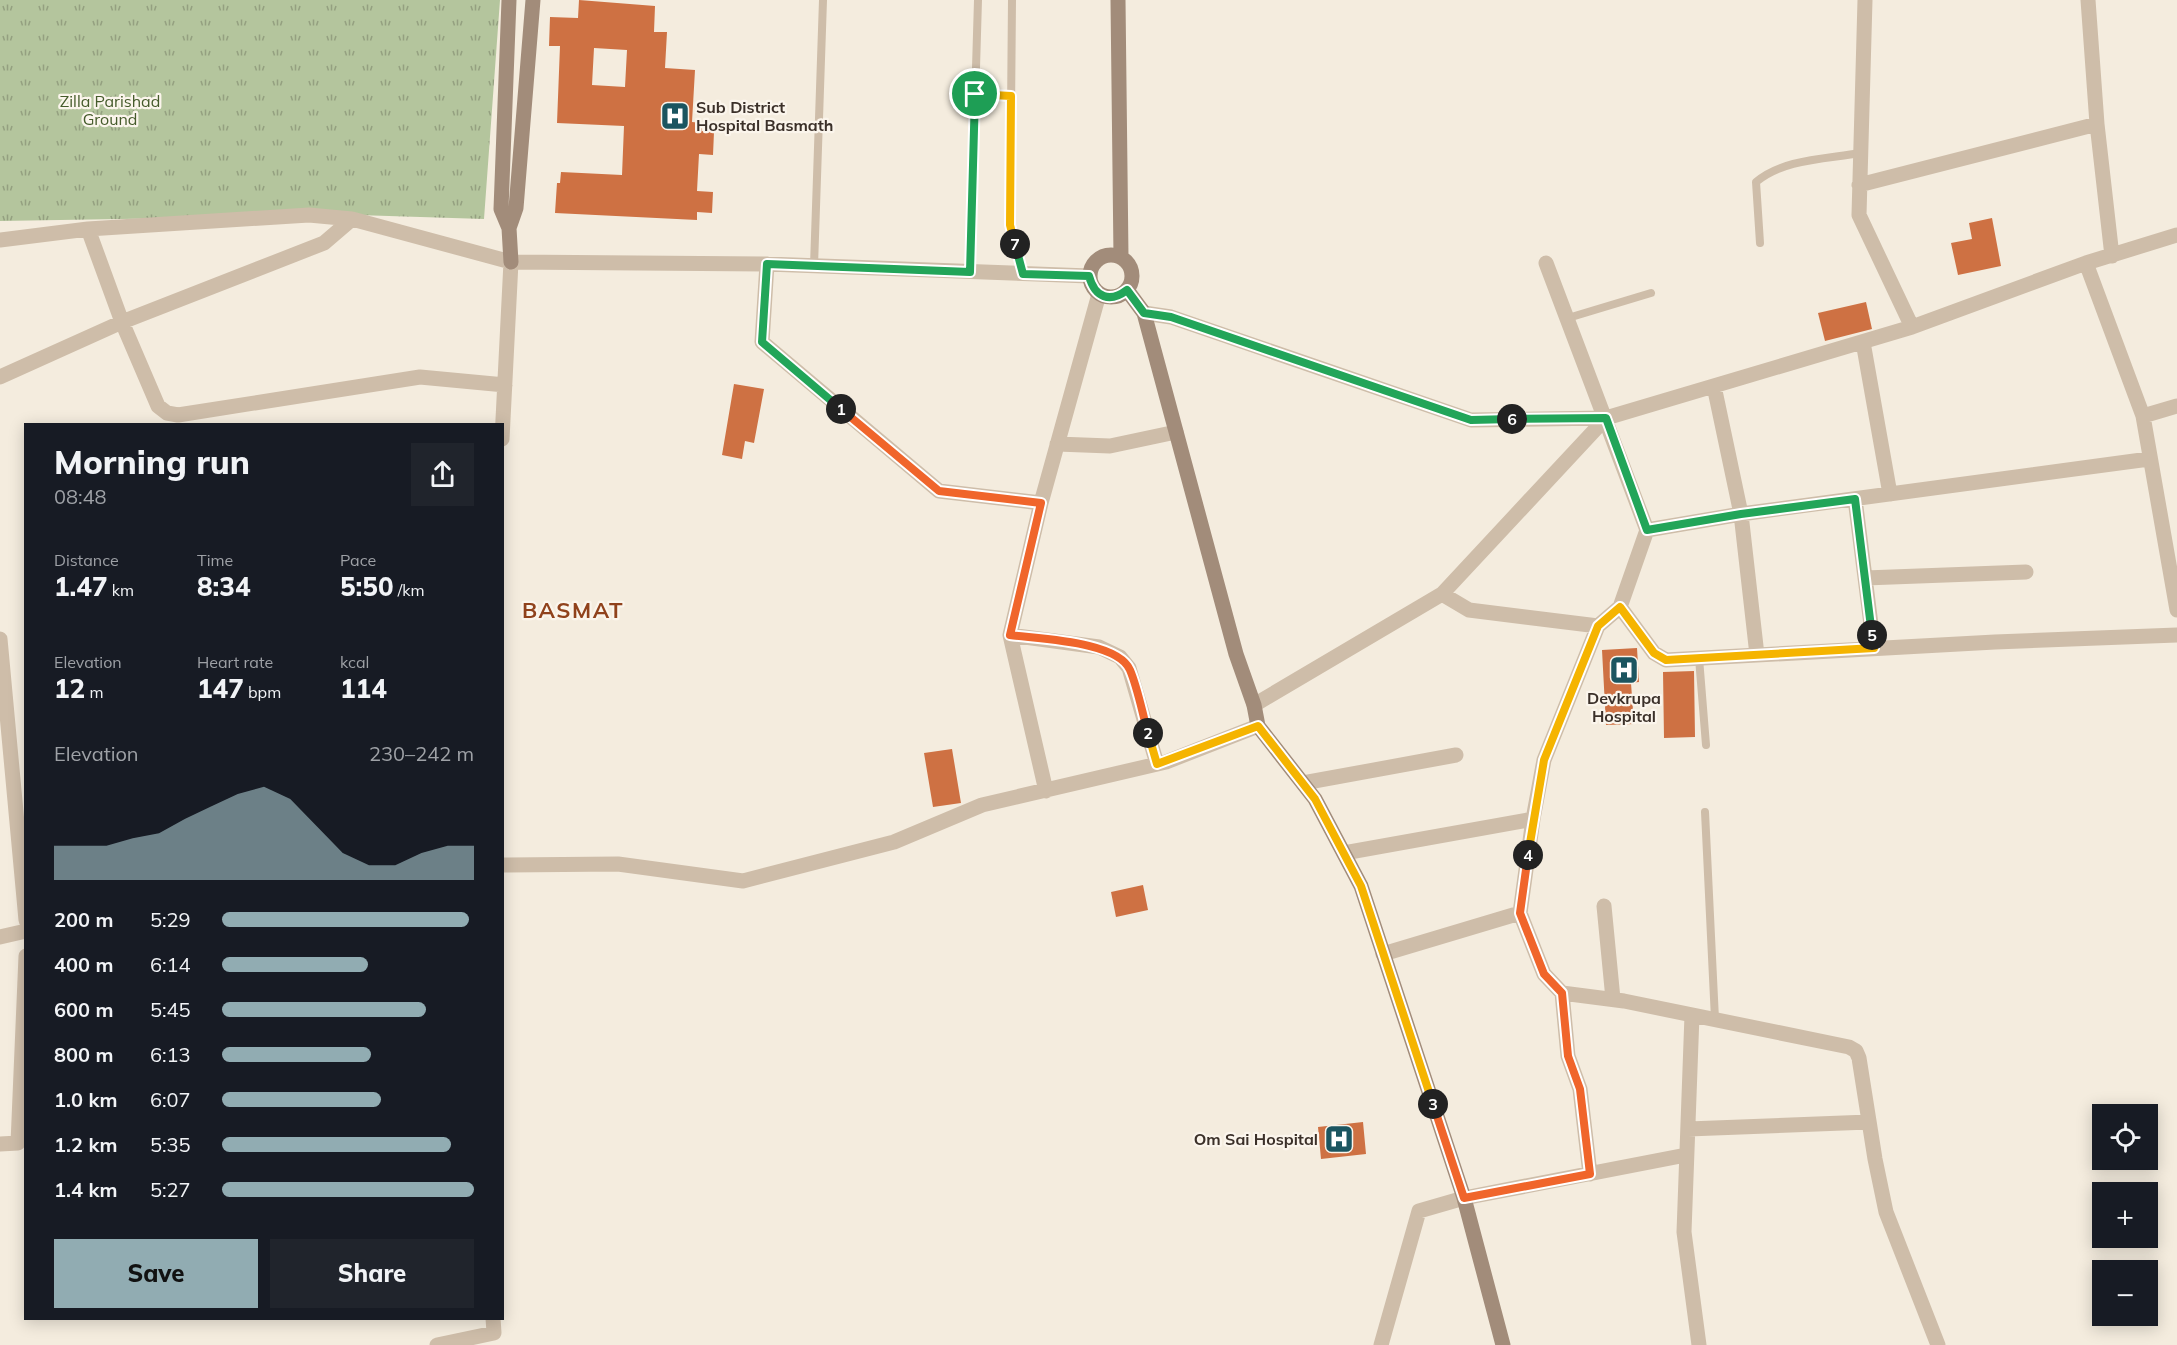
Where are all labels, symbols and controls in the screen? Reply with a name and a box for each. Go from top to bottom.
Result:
pin [949,68,1000,119]
icon: arrive [958,77,991,110]
park label: Zilla Parishad Ground [60,91,160,129]
place label: Sub District Hospital Basmath [696,97,834,135]
hospital icon: Sub District Hospital Basmath [659,100,691,132]
pin: 7 [1000,229,1030,259]
text: 7 [1010,234,1020,254]
pin: 1 [826,394,856,424]
text: 1 [836,399,846,419]
pin: 6 [1497,404,1527,434]
text: 6 [1507,409,1517,429]
text: Morning run [54,441,250,482]
button: share [411,443,474,506]
text: 08:48 [54,484,107,509]
text: Distance [54,550,119,570]
text: Time [197,550,233,570]
text: Pace [340,550,376,570]
text: 1.47 [54,570,108,603]
text: 8:34 [197,570,251,603]
text: 5:50 [340,570,394,603]
text: km [108,580,134,600]
text: /km [394,580,425,600]
district label: BASMAT [522,596,624,624]
pin: 5 [1857,620,1887,650]
text: 5 [1867,625,1877,645]
text: Elevation [54,652,122,672]
text: Heart rate [197,652,273,672]
text: kcal [340,652,369,672]
hospital icon: Devkrupa Hospital [1608,654,1640,686]
text: 12 [54,672,85,705]
text: 147 [197,672,244,705]
text: 114 [340,672,387,705]
text: m [85,682,103,702]
text: bpm [244,682,281,702]
place label: Devkrupa Hospital [1587,688,1661,726]
pin: 2 [1133,718,1163,748]
text: 2 [1143,723,1153,743]
text: Elevation [54,741,139,766]
text: 230–242 m [369,741,474,766]
pin: 4 [1513,840,1543,870]
text: 4 [1523,845,1533,865]
text: 200 m [54,907,113,932]
text: 5:29 [150,907,191,932]
text: 400 m [54,952,113,977]
text: 6:14 [150,952,191,977]
text: 600 m [54,997,113,1022]
text: 5:45 [150,997,191,1022]
text: 800 m [54,1042,113,1067]
text: 6:13 [150,1042,191,1067]
text: 1.0 km [54,1087,117,1112]
text: 6:07 [150,1087,191,1112]
pin: 3 [1418,1089,1448,1119]
text: 3 [1428,1094,1438,1114]
map controls [2092,1104,2158,1326]
button: locate [2092,1104,2158,1170]
hospital icon: Om Sai Hospital [1323,1123,1355,1155]
place label: Om Sai Hospital [1194,1129,1318,1149]
text: 1.2 km [54,1132,117,1157]
text: 5:35 [150,1132,191,1157]
text: 1.4 km [54,1177,117,1202]
text: 5:27 [150,1177,191,1202]
button: + [2092,1182,2158,1248]
button: Save [54,1239,258,1308]
button: Share [270,1239,474,1308]
button: − [2092,1260,2158,1326]

